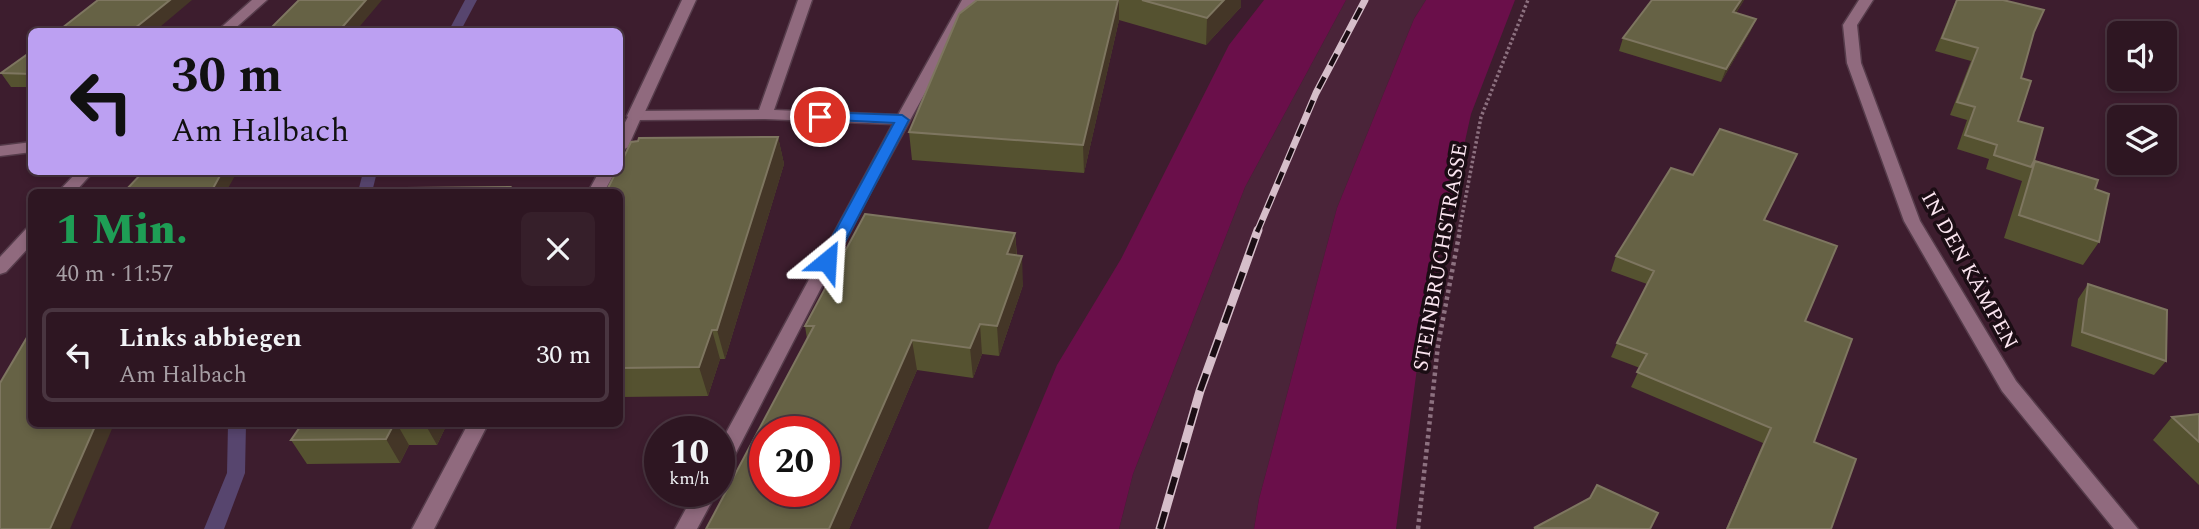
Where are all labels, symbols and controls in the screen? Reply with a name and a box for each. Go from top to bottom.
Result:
map controls [2107,21,2177,175]
button: sound [2107,21,2177,91]
text: 30 m [171,39,282,114]
icon: left [56,56,147,147]
pin [790,87,850,147]
icon: arrive [801,98,839,136]
button: layers [2107,105,2177,175]
text: Am Halbach [171,107,349,156]
street label: STEINBRUCHSTRASSE [1405,141,1477,374]
street label: IN DEN KÄMPEN [1912,186,2026,355]
text: 1 Min. [56,199,188,262]
button: close [521,212,595,286]
position arrow [790,224,864,298]
text: 40 m · 11:57 [56,257,174,292]
text: Links abbiegen [119,318,302,358]
text: 30 m [536,335,591,375]
icon: left [60,336,98,374]
text: Am Halbach [119,358,247,393]
speed limit sign: 20 [749,416,840,507]
text: 10 [670,426,709,479]
text: km/h [669,465,710,492]

